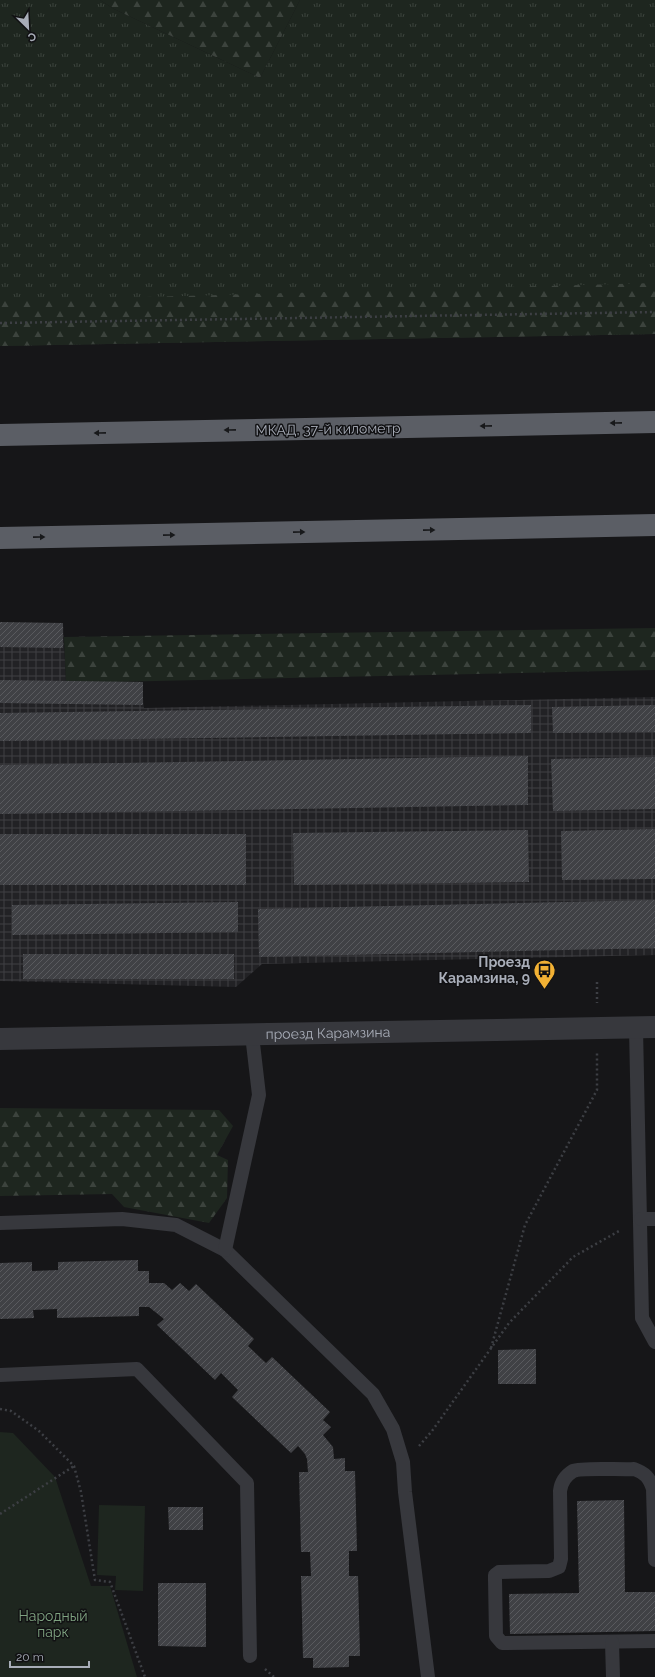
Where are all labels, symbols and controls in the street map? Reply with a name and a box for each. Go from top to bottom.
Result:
north arrow [8,8,48,48]
text: С [25,29,38,44]
street label: МКАД, 37-й километр [255,420,401,438]
one-way arrow [609,420,622,426]
one-way arrow [480,422,492,429]
one-way arrow [223,427,236,433]
one-way arrow [93,430,106,436]
one-way arrow [423,527,436,533]
one-way arrow [293,529,306,535]
one-way arrow [163,531,175,538]
one-way arrow [33,534,46,540]
place label: Проезд Карамзина, 9 [438,954,530,986]
bus stop icon: Проезд Карамзина, 9 [532,957,558,990]
street label: проезд Карамзина [266,1024,390,1042]
park label: Народный парк [19,1608,87,1640]
scale bar [10,1643,89,1669]
text: 20 m [16,1650,44,1664]

